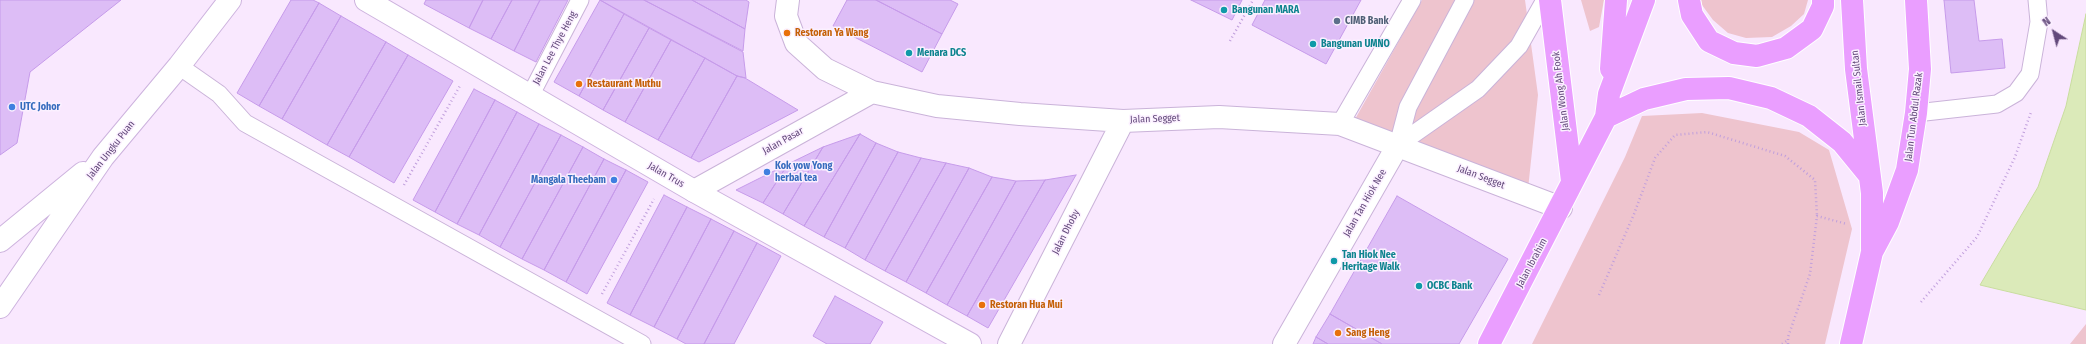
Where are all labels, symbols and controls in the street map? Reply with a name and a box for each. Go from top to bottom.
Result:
place label: Bangunan MARA [1232,4,1299,16]
marker: Bangunan MARA [1219,5,1229,15]
street label: Jalan Lee Thye Heng [531,9,579,87]
north arrow [2034,12,2074,52]
place label: CIMB Bank [1345,15,1389,27]
text: N [2040,15,2053,29]
marker: CIMB Bank [1332,16,1342,26]
place label: Restoran Ya Wang [795,27,868,39]
marker: Restoran Ya Wang [782,28,792,38]
place label: Bangunan UMNO [1321,38,1390,50]
marker: Bangunan UMNO [1308,39,1318,49]
place label: Menara DCS [917,47,966,59]
marker: Menara DCS [904,48,914,58]
street label: Jalan Ismail Sultan [1849,50,1869,126]
street label: Jalan Wong Ah Fook [1550,51,1572,131]
street label: Jalan Tun Abdul Razak [1903,72,1925,162]
place label: Restaurant Muthu [587,78,661,90]
marker: Restaurant Muthu [574,79,584,89]
place label: UTC Johor [20,101,60,113]
marker: UTC Johor [7,102,17,112]
street label: Jalan Segget [1130,112,1180,126]
street label: Jalan Ungku Puan [84,118,138,182]
street label: Jalan Pasar [761,125,805,157]
street label: Jalan Trus [646,160,686,190]
place label: Kok yow Yong herbal tea [775,160,832,184]
street label: Jalan Segget [1456,162,1506,192]
marker: Kok yow Yong herbal tea [762,167,772,177]
street label: Jalan Tan Hiok Nee [1341,167,1389,239]
place label: Mangala Theebam [531,174,606,186]
marker: Mangala Theebam [609,175,619,185]
street label: Jalan Dhoby [1050,208,1082,256]
street label: Jalan Ibrahim [1514,236,1550,290]
place label: Tan Hiok Nee Heritage Walk [1342,249,1400,272]
marker: Tan Hiok Nee Heritage Walk [1329,256,1339,266]
place label: OCBC Bank [1427,280,1472,292]
marker: OCBC Bank [1414,281,1424,291]
place label: Restoran Hua Mui [990,299,1062,311]
marker: Restoran Hua Mui [977,300,987,310]
place label: Sang Heng [1346,327,1390,339]
marker: Sang Heng [1333,328,1343,338]

